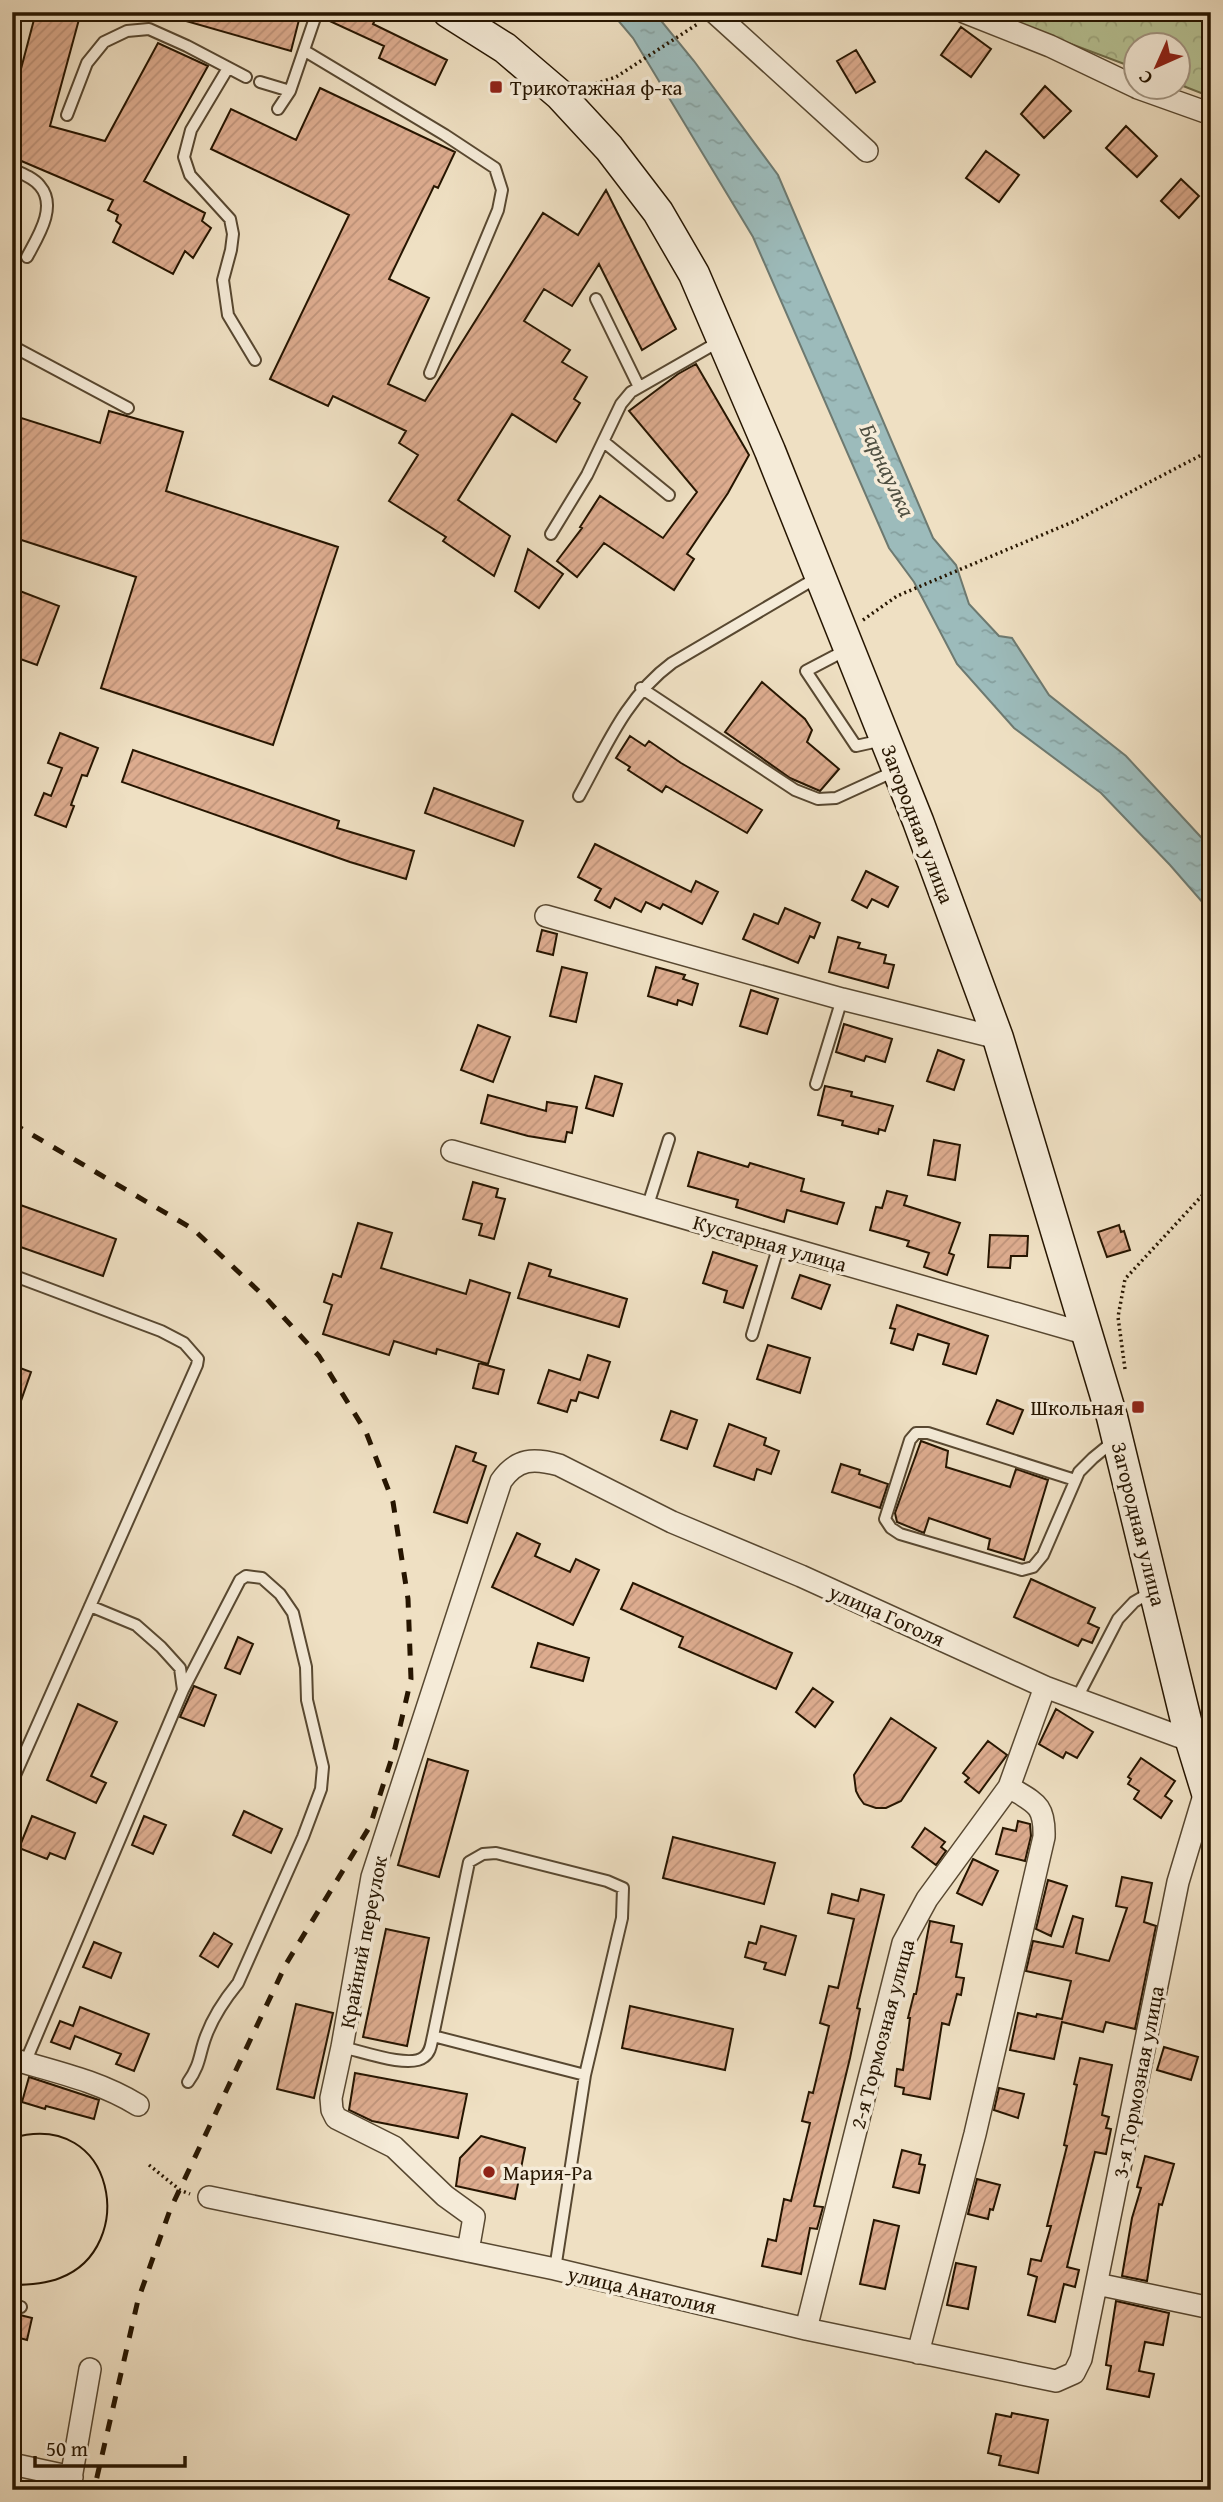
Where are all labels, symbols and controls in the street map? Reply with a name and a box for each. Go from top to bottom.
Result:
north arrow [1122,32,1192,102]
text: С [1131,64,1159,92]
place label: Трикотажная ф-ка [510,72,683,103]
marker: Трикотажная ф-ка [488,79,504,95]
water label: Барнаулка [852,418,924,523]
street label: Загородная улица [873,740,963,908]
street label: Кустарная улица [690,1206,850,1280]
place label: Школьная [1030,1392,1124,1423]
marker: Школьная [1130,1399,1146,1415]
street label: Загородная улица [1104,1439,1174,1609]
street label: улица Гоголя [823,1575,950,1655]
street label: Крайний переулок [331,1853,395,2031]
street label: 2-я Тормозная улица [842,1936,922,2132]
street label: 3-я Тормозная улица [1104,1983,1172,2181]
place label: Мария-Ра [503,2157,592,2188]
marker: Мария-Ра [481,2164,497,2180]
street label: улица Анатолия [564,2258,720,2322]
scale bar [35,2425,186,2469]
text: 50 m [46,2433,88,2464]

